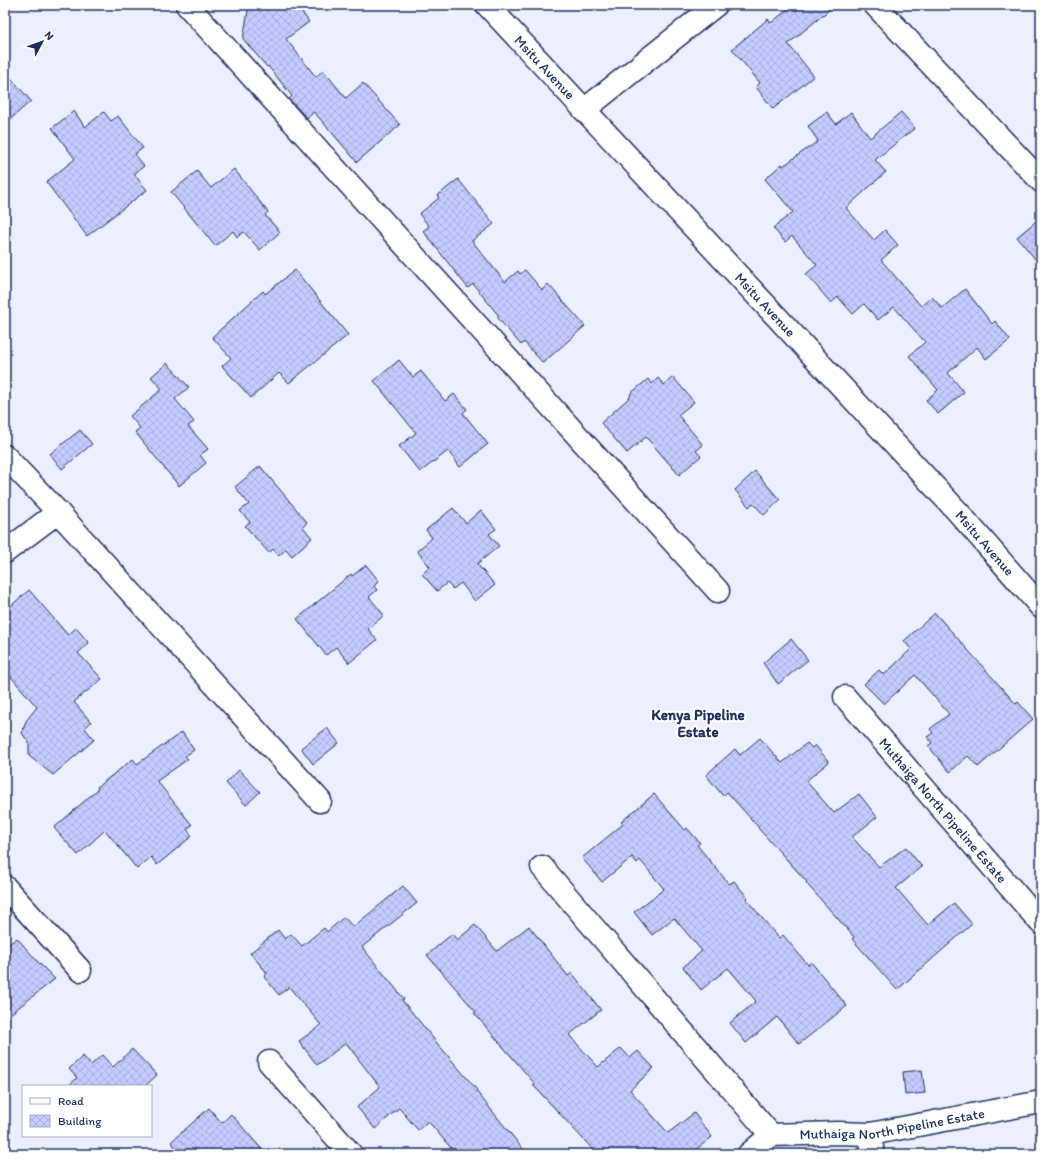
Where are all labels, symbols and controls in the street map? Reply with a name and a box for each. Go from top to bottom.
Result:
north arrow [22,22,62,62]
text: N [42,29,57,43]
street label: Msitu Avenue [511,32,579,103]
street label: Msitu Avenue [731,269,800,341]
street label: Msitu Avenue [952,507,1018,579]
district label: Kenya Pipeline Estate [651,706,745,741]
street label: Muthaiga North Pipeline Estate [876,734,1011,887]
legend [22,1085,152,1137]
text: Road [58,1094,84,1108]
street label: Muthaiga North Pipeline Estate [799,1104,986,1143]
text: Building [58,1114,102,1128]

